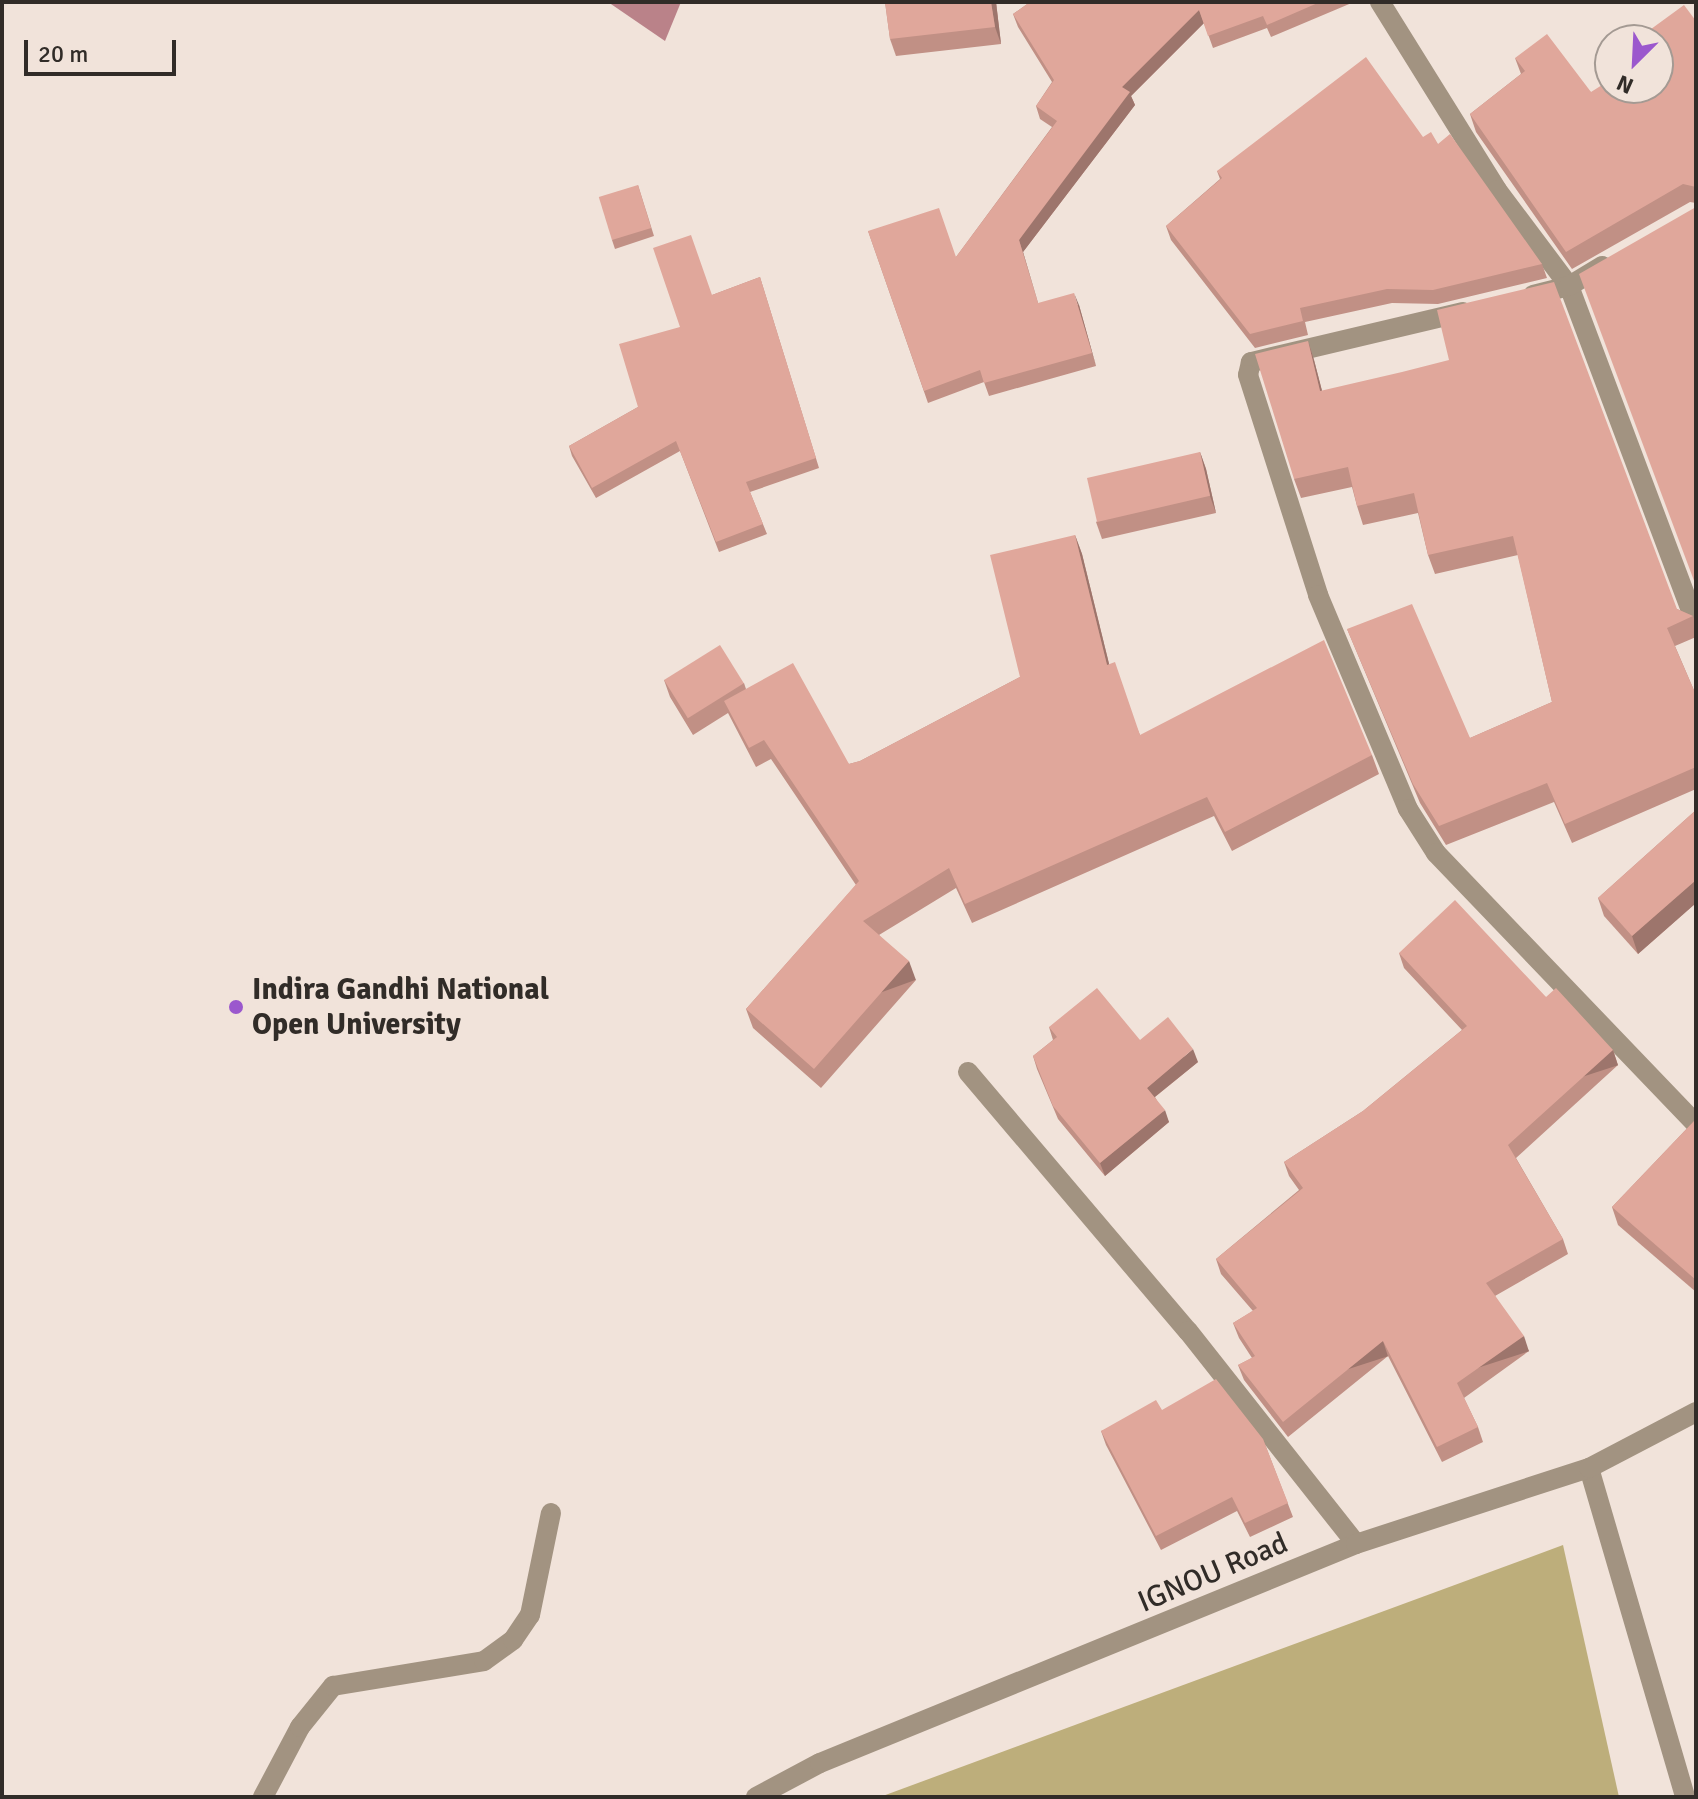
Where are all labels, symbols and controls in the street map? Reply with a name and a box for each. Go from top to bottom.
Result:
scale bar [28,24,180,74]
north arrow [1594,24,1674,104]
text: 20 m [38,39,88,69]
text: N [1612,69,1637,100]
place label: Indira Gandhi National Open University [252,972,549,1042]
marker: Indira Gandhi National Open University [227,998,245,1016]
street label: IGNOU Road [1133,1525,1293,1621]

